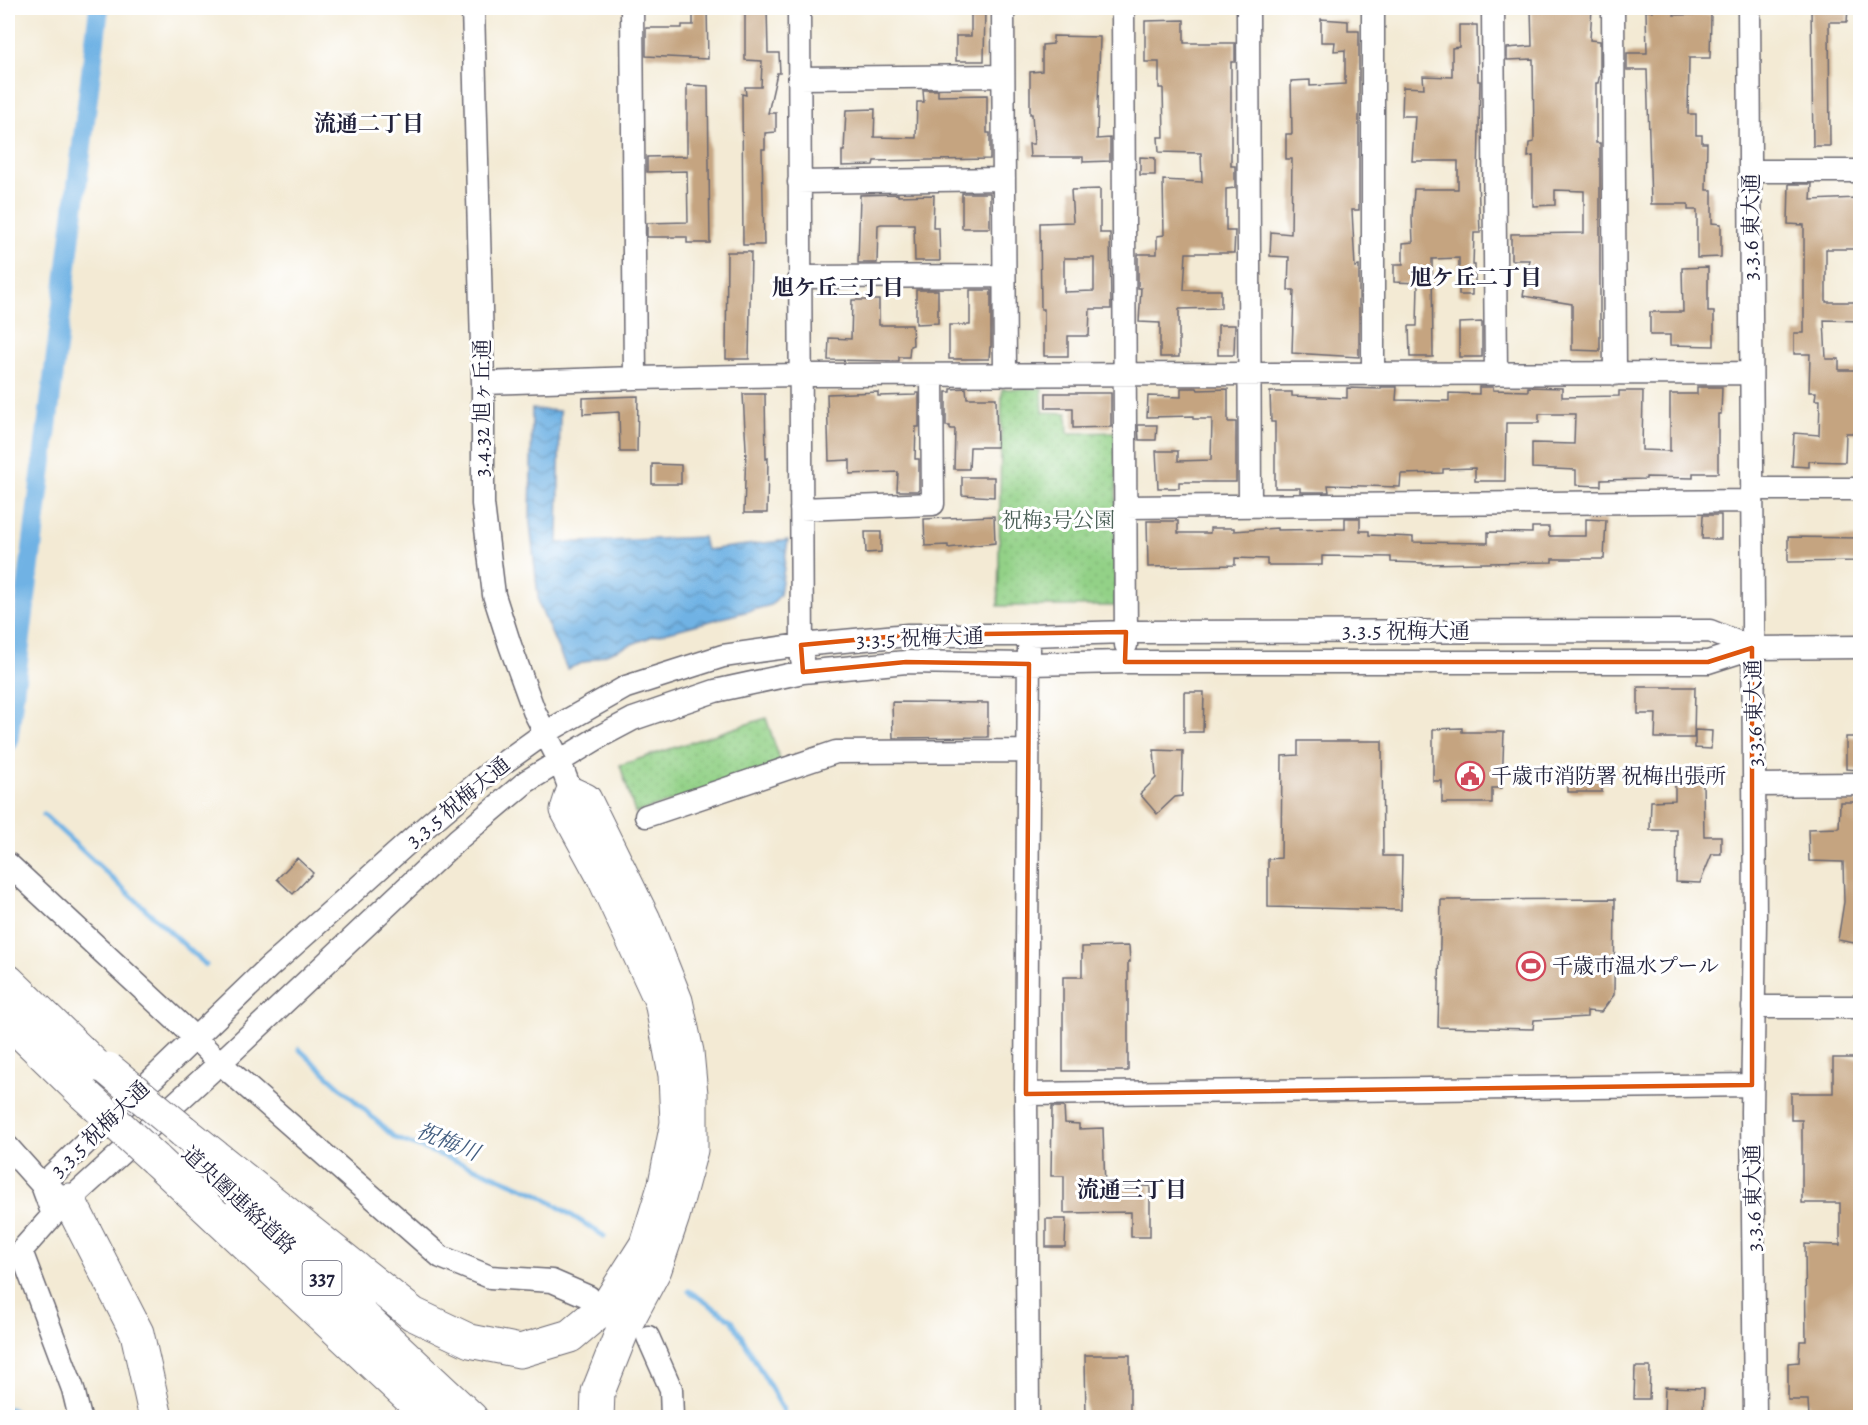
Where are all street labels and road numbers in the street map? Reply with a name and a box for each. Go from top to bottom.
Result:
street label: 3.3.6 東大通 [1737,173,1765,281]
street label: 3.4.32 旭ヶ丘通 [468,339,496,477]
street label: 3.3.5 祝梅大通 [1342,617,1470,645]
street label: 3.3.5 祝梅大通 [856,622,984,654]
street label: 3.3.6 東大通 [1739,659,1769,767]
street label: 3.3.5 祝梅大通 [400,750,516,854]
street label: 3.3.5 祝梅大通 [44,1075,156,1183]
street label: 道央圏連絡道路 [176,1140,302,1260]
street label: 3.3.6 東大通 [1738,1144,1768,1252]
road number: 337 [302,1261,342,1295]

